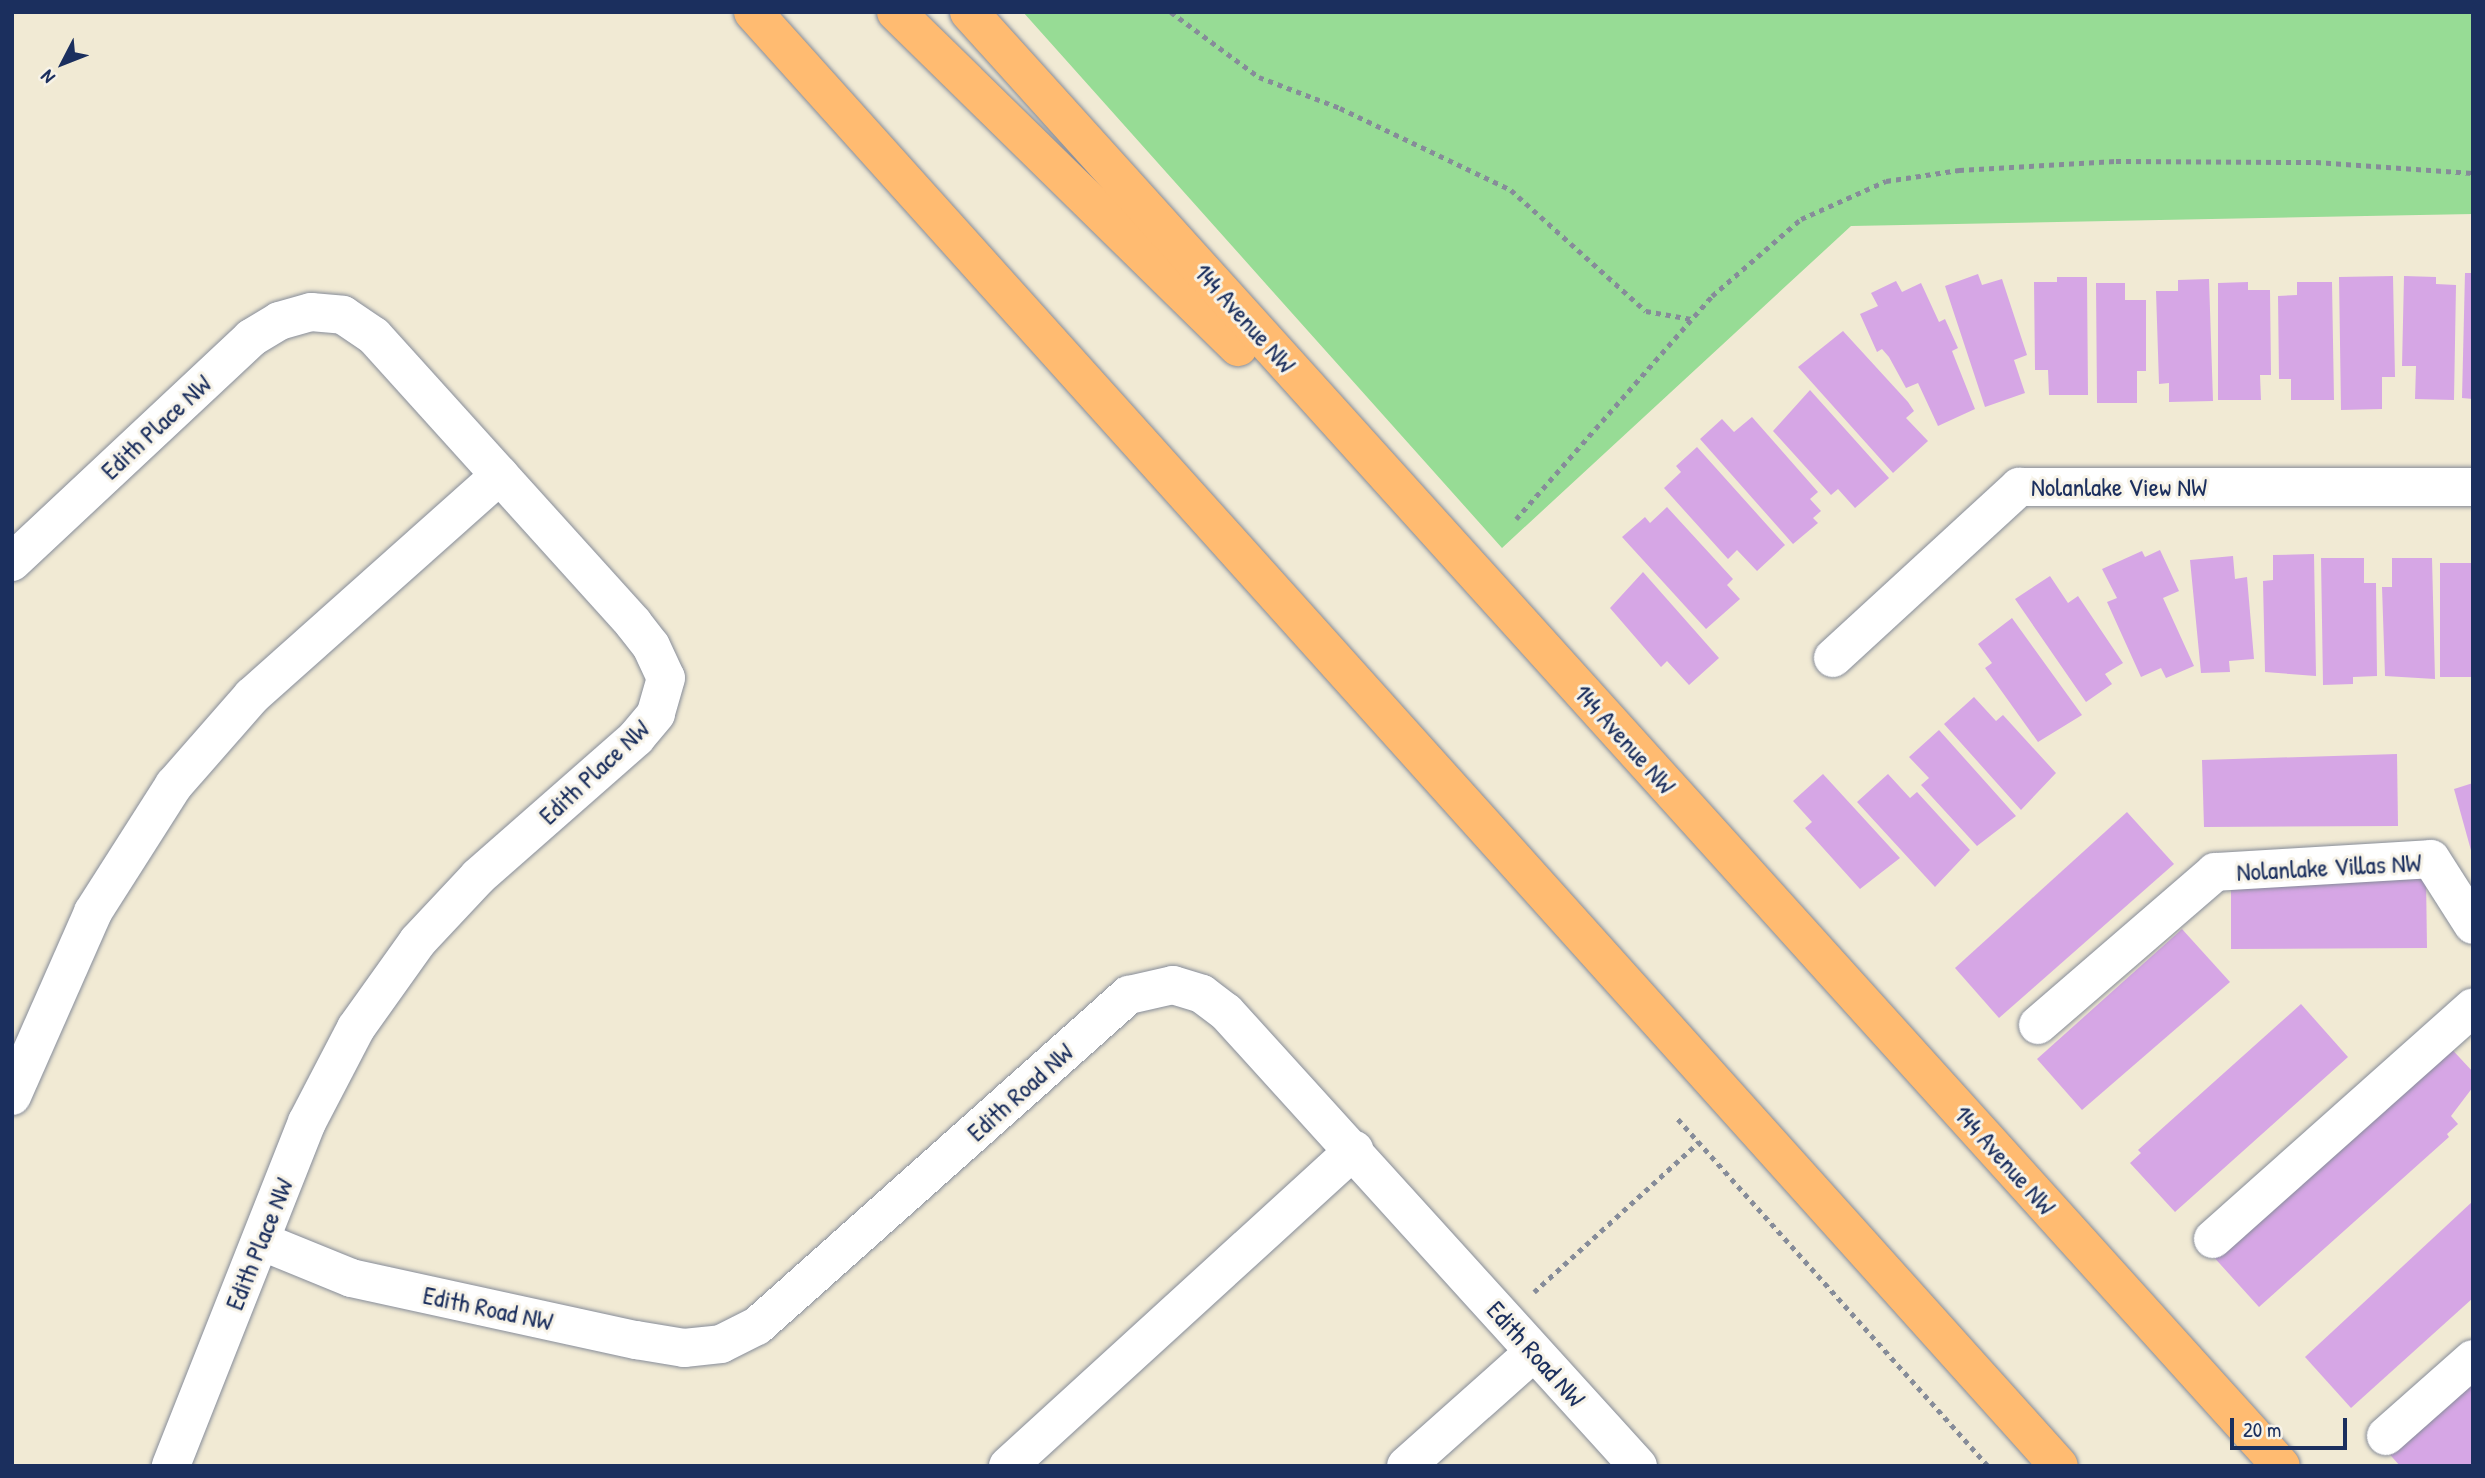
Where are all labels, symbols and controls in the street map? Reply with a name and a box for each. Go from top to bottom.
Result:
north arrow [28,28,98,98]
text: N [34,65,60,90]
street label: 144 Avenue NW [1188,257,1302,379]
street label: Edith Place NW [94,368,218,486]
street label: Nolanlake View NW [2031,471,2207,503]
street label: 144 Avenue NW [1568,678,1682,800]
street label: Edith Place NW [532,713,656,831]
street label: Nolanlake Villas NW [2236,847,2422,887]
street label: Edith Road NW [961,1036,1079,1148]
street label: 144 Avenue NW [1948,1099,2062,1221]
street label: Edith Place NW [218,1174,300,1314]
street label: Edith Road NW [420,1279,556,1337]
street label: Edith Road NW [1480,1295,1592,1413]
scale bar [2233,1404,2350,1448]
text: 20 m [2243,1415,2281,1444]

